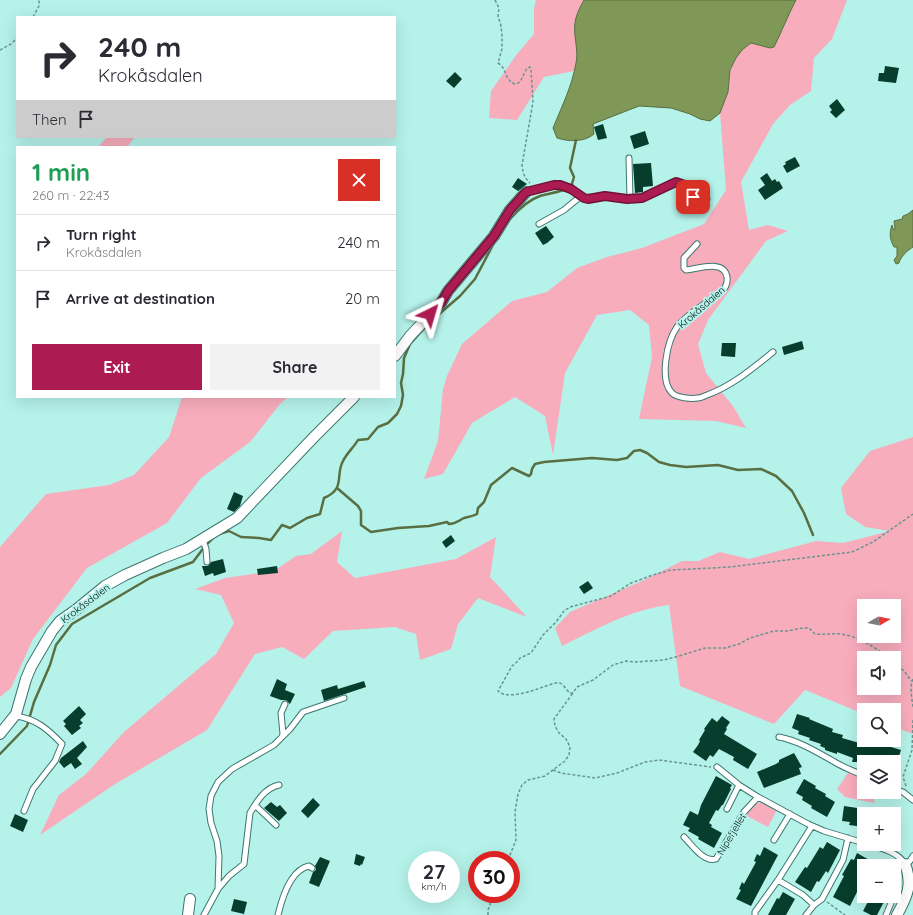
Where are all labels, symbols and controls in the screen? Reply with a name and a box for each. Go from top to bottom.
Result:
text: 240 m [98,29,181,64]
icon: right [32,32,84,84]
text: Krokåsdalen [98,64,203,87]
icon: arrive [75,108,97,130]
text: Then [32,110,67,129]
text: 1 min [32,157,90,187]
button: close [338,159,380,201]
pin [676,180,710,214]
icon: arrive [682,186,704,208]
text: 260 m · 22:43 [32,187,109,203]
text: Turn right [66,225,137,244]
icon: right [32,232,54,254]
text: 240 m [337,233,380,252]
text: Krokåsdalen [66,244,142,260]
street label: Krokåsdalen [675,283,728,331]
icon: arrive [32,288,54,310]
text: Arrive at destination [66,289,215,308]
text: 20 m [345,289,380,308]
position arrow [409,293,451,335]
button: Exit [32,344,202,390]
button: Share [210,344,380,390]
street label: Krokåsdalen [58,581,112,626]
north arrow [857,599,901,643]
map controls [857,599,901,903]
button: sound [857,651,901,695]
button: search [857,703,901,747]
button: layers [857,755,901,799]
button: + [857,807,901,851]
street label: Nipefjellet [714,810,749,858]
speed limit sign: 30 [468,851,520,903]
text: 27 [423,859,445,884]
button: − [857,859,901,903]
text: km/h [421,880,447,893]

